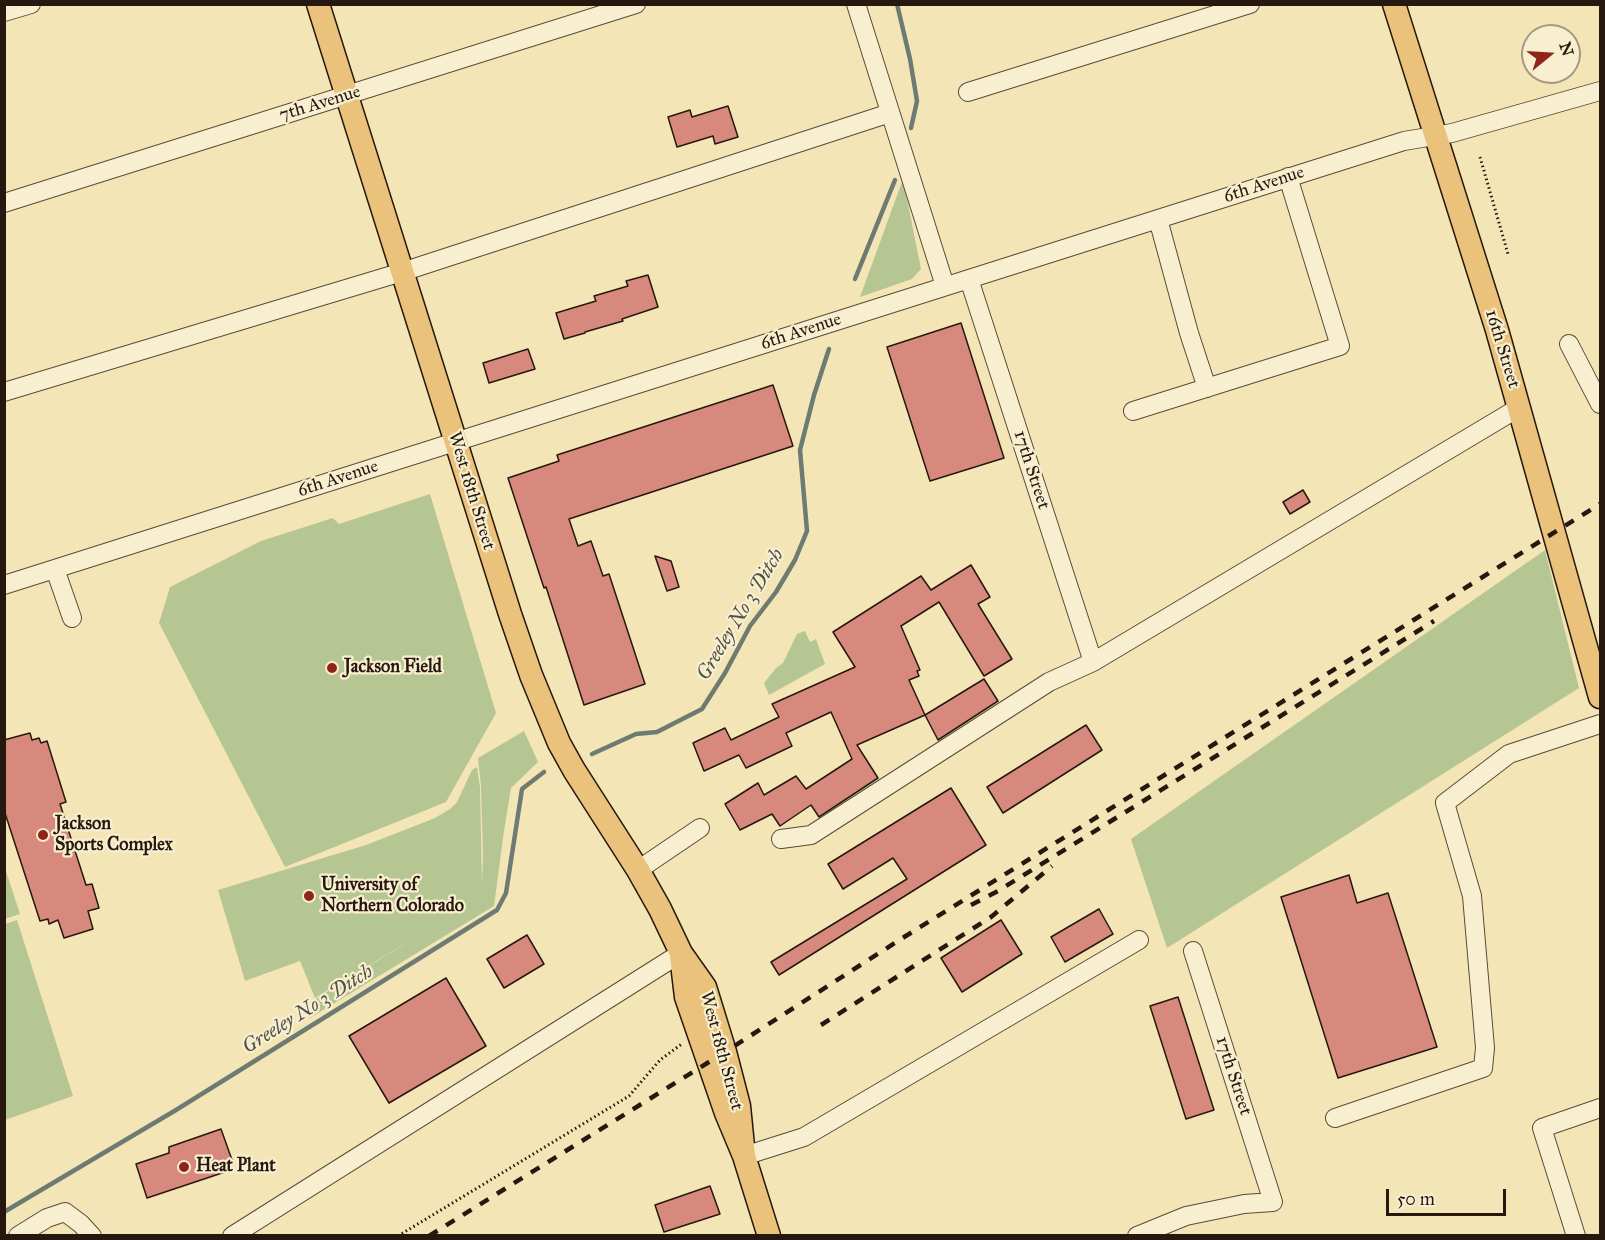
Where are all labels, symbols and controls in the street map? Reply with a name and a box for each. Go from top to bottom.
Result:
north arrow [1521,24,1581,84]
text: N [1556,40,1578,58]
street label: 7th Avenue [277,81,363,127]
street label: 6th Avenue [1221,162,1307,208]
street label: 16th Street [1480,307,1524,391]
street label: 6th Avenue [758,309,844,355]
street label: 17th Street [1008,428,1054,512]
street label: West 18th Street [443,429,499,553]
street label: 6th Avenue [295,456,381,502]
water label: Greeley No 3 Ditch [692,545,790,685]
place label: Jackson Field [344,657,442,679]
marker: Jackson Field [325,661,339,675]
place label: Jackson Sports Complex [55,814,173,856]
marker: Jackson Sports Complex [36,828,50,842]
place label: University of Northern Colorado [321,875,464,918]
marker: University of Northern Colorado [302,889,316,903]
water label: Greeley No 3 Ditch [238,960,378,1060]
street label: West 18th Street [695,989,747,1113]
street label: 17th Street [1210,1034,1256,1118]
place label: Heat Plant [196,1156,276,1178]
marker: Heat Plant [177,1160,191,1174]
scale bar [1389,1177,1509,1215]
text: 50 m [1397,1188,1435,1210]

